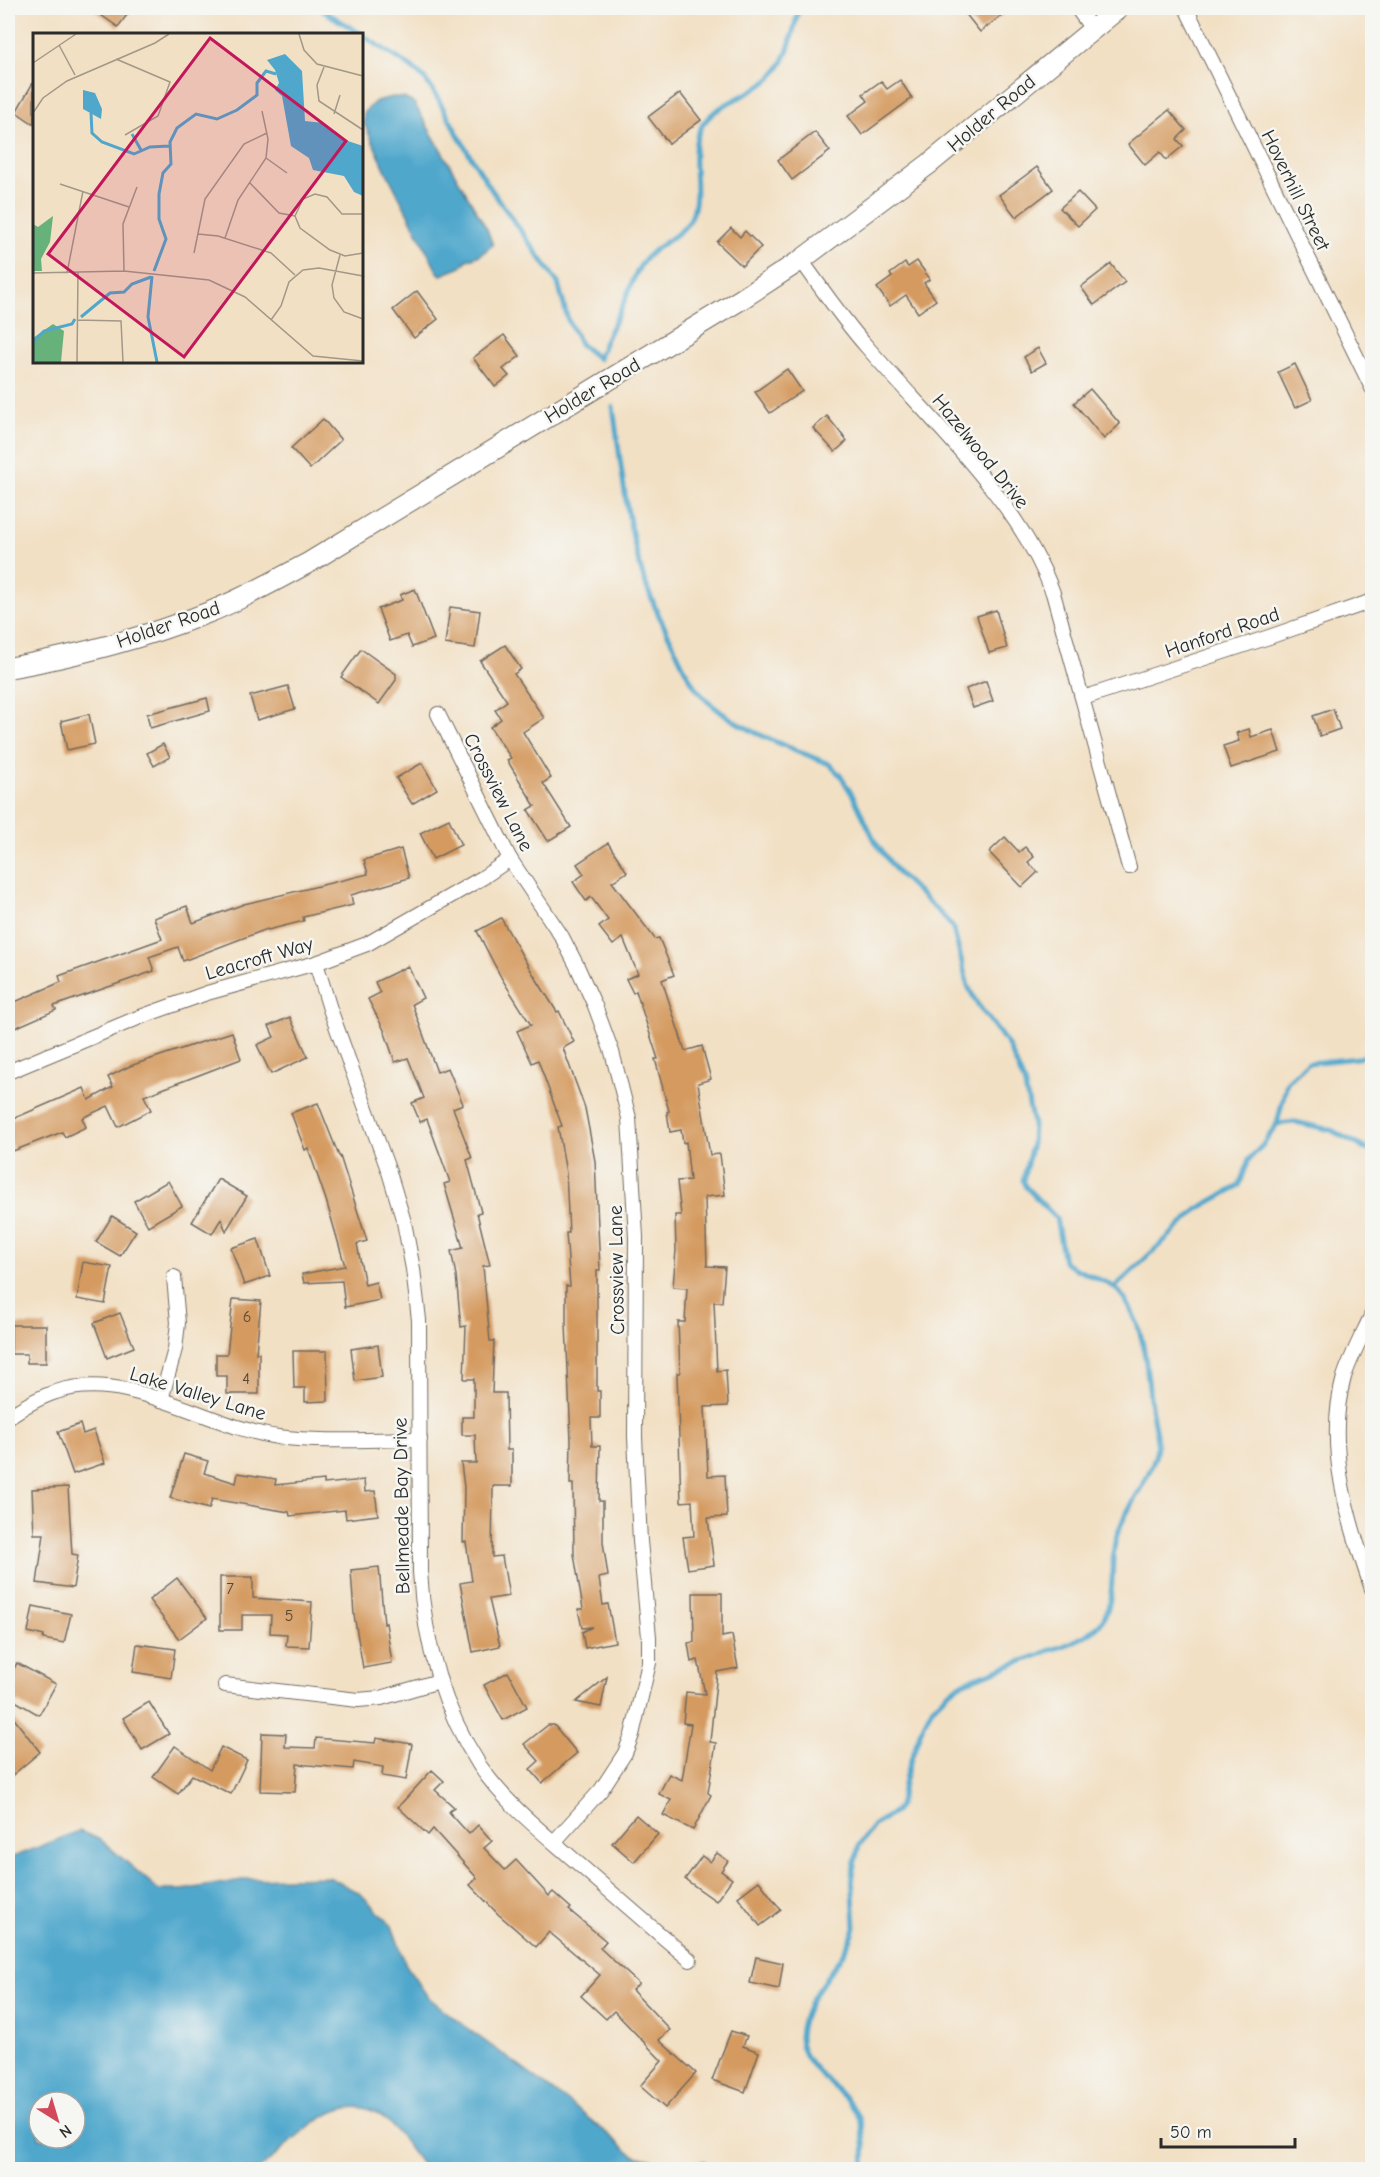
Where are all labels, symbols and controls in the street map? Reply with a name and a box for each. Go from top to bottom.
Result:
inset map [33,33,363,363]
street label: Holder Road [943,70,1040,157]
street label: Hoverhill Street [1256,126,1335,256]
street label: Holder Road [540,353,644,428]
street label: Hazelwood Drive [927,389,1034,513]
street label: Holder Road [113,596,223,653]
street label: Hanford Road [1162,602,1282,663]
street label: Crossview Lane [459,729,538,855]
street label: Leacroft Way [203,932,316,985]
street label: Crossview Lane [604,1205,629,1335]
house number: 6 [243,1308,251,1326]
street label: Lake Valley Lane [127,1362,269,1425]
house number: 4 [242,1370,250,1388]
street label: Bellmeade Bay Drive [388,1417,415,1595]
house number: 7 [226,1580,234,1598]
house number: 5 [285,1607,293,1625]
north arrow [27,2090,87,2150]
scale bar [1161,2111,1294,2149]
text: N [56,2121,75,2142]
text: 50 m [1170,2122,1212,2143]

